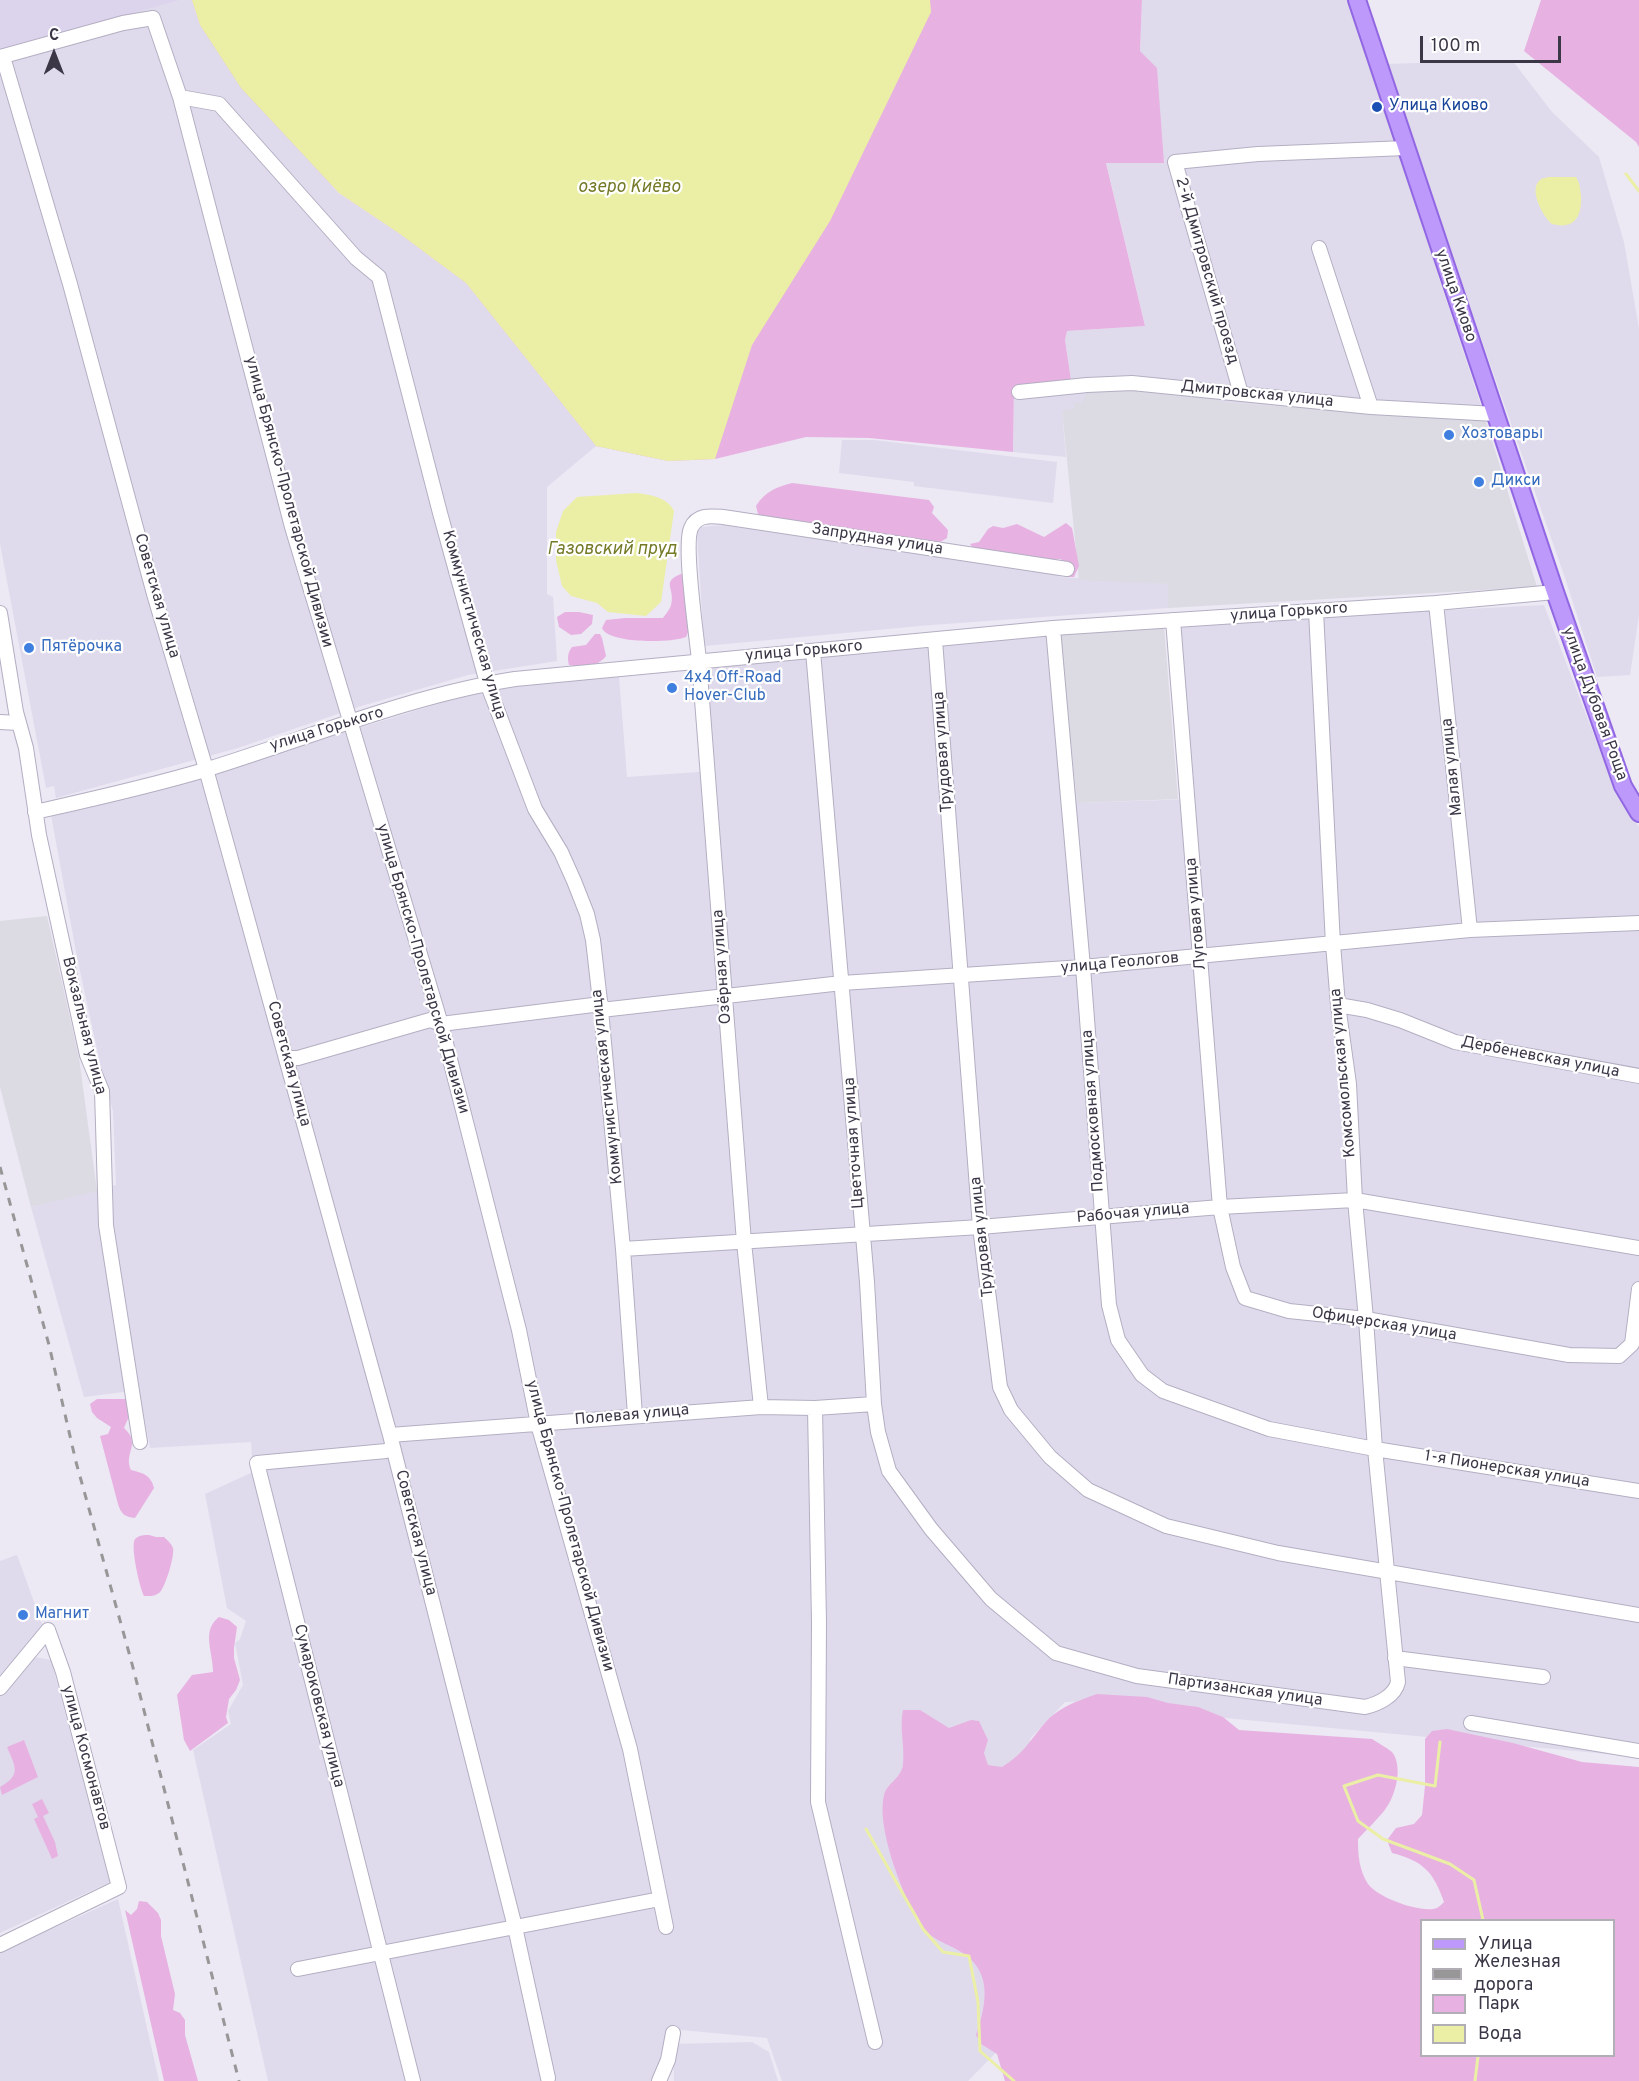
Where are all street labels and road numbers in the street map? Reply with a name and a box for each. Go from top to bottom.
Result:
street label: 2-й Дмитровский проезд [1170,175,1242,367]
street label: улица Киово [1430,247,1480,345]
street label: улица Брянско-Пролетарской Дивизии [240,354,336,650]
street label: Дмитровская улица [1180,377,1334,413]
street label: Запрудная улица [810,520,944,560]
street label: Коммунистическая улица [437,528,509,722]
street label: Советская улица [129,531,183,661]
street label: улица Горького [1230,599,1348,627]
street label: улица Дубовая Роща [1557,625,1631,783]
street label: улица Горького [745,637,863,667]
street label: Трудовая улица [930,691,958,813]
street label: улица Горького [268,704,386,756]
street label: Малая улица [1438,717,1468,817]
street label: улица Брянско-Пролетарской Дивизии [371,822,473,1116]
street label: Луговая улица [1183,857,1211,971]
street label: Озёрная улица [709,909,737,1025]
street label: улица Геологов [1060,949,1180,979]
street label: Вокзальная улица [57,955,109,1097]
street label: Комсомольская улица [1327,988,1361,1158]
street label: Коммунистическая улица [588,989,628,1185]
street label: Советская улица [262,999,314,1129]
street label: Подмосковная улица [1079,1029,1109,1193]
street label: Дербеневская улица [1459,1033,1621,1083]
street label: Цветочная улица [841,1077,869,1209]
street label: Трудовая улица [967,1176,999,1298]
street label: Рабочая улица [1076,1200,1190,1228]
street label: Офицерская улица [1310,1304,1458,1346]
street label: улица Брянско-Пролетарской Дивизии [521,1378,617,1674]
street label: Полевая улица [574,1401,690,1431]
street label: 1-я Пионерская улица [1423,1447,1591,1493]
street label: Советская улица [390,1468,440,1598]
street label: Сумароковская улица [288,1622,348,1790]
street label: Партизанская улица [1166,1671,1324,1711]
street label: улица Космонавтов [56,1683,114,1833]

